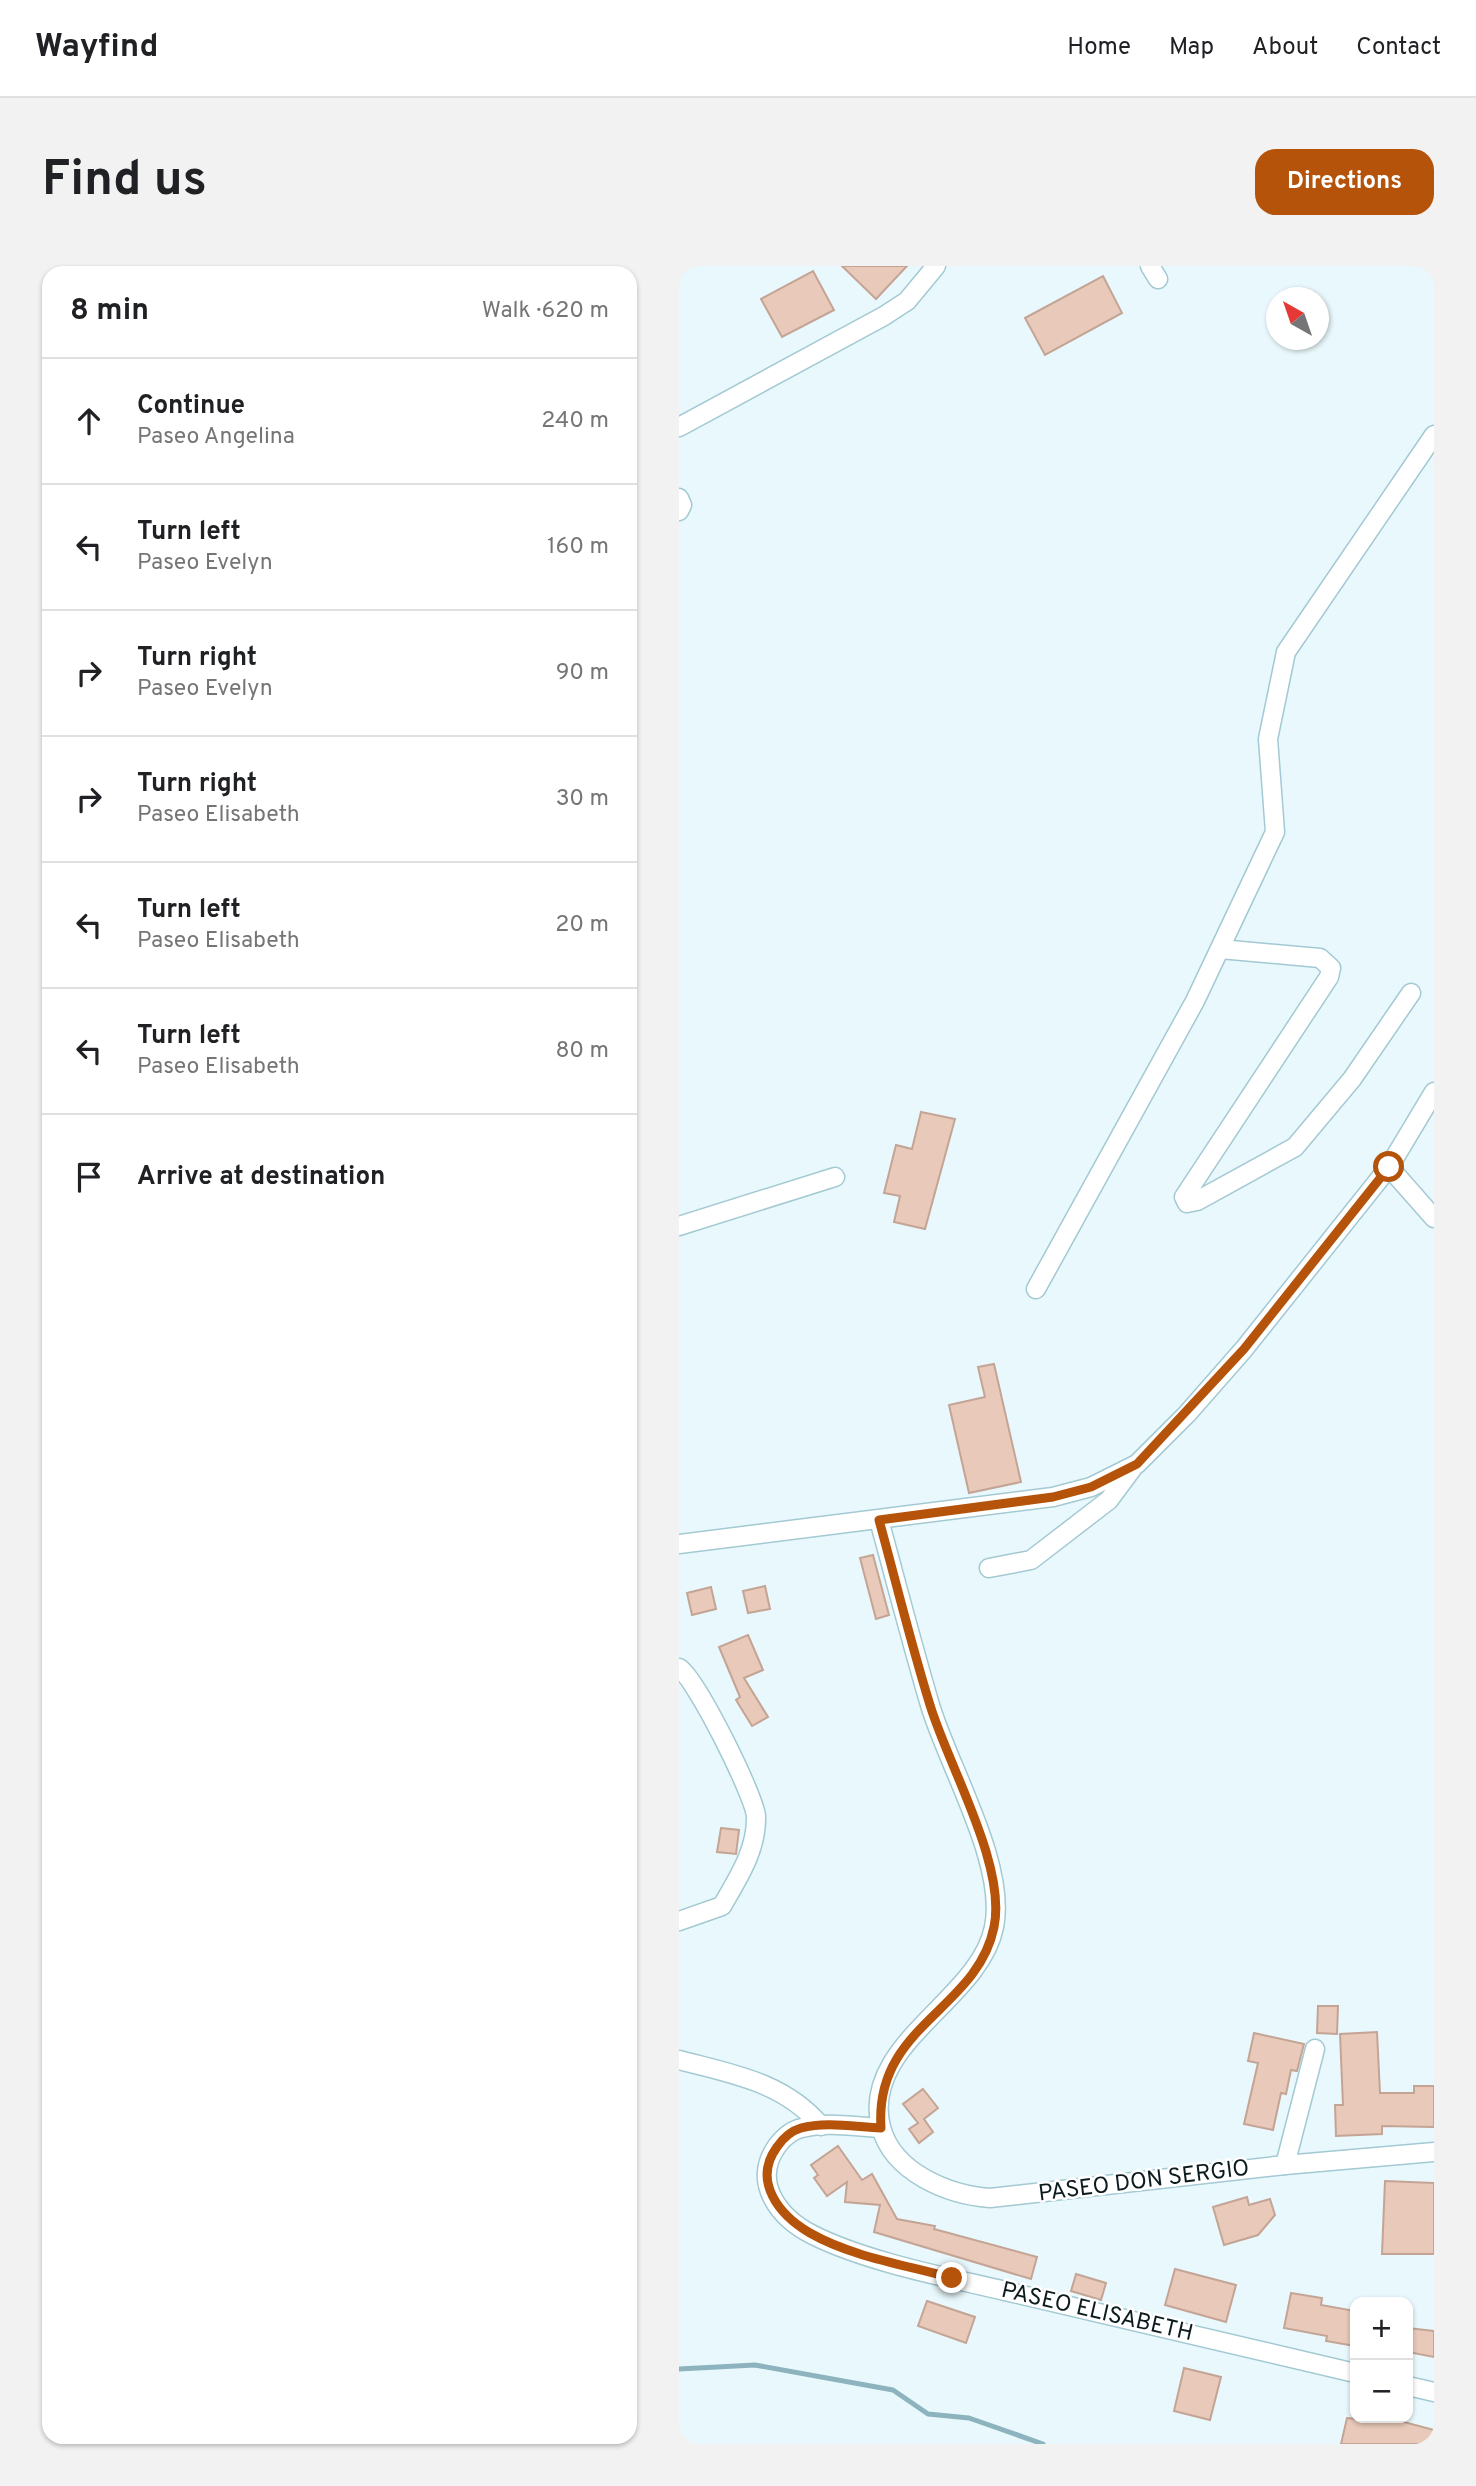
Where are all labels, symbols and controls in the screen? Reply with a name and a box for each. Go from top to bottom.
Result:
text: Wayfind [35,27,158,69]
text: Home [1067,33,1131,63]
text: Map [1169,33,1214,63]
text: About [1252,33,1318,63]
text: Contact [1356,33,1441,63]
button: Directions [1255,149,1434,215]
text: Find us [42,151,207,213]
north arrow [1266,287,1329,350]
text: 8 min [70,293,149,330]
text: Walk · 620 m [482,297,609,326]
text: Continue [137,390,245,423]
icon: ahead [70,402,108,440]
text: 240 m [541,407,609,436]
text: Paseo Angelina [137,423,295,452]
text: Turn left [137,516,241,549]
icon: left [70,528,108,566]
text: 160 m [547,533,609,562]
text: Paseo Evelyn [137,549,273,578]
text: Turn right [137,642,257,675]
icon: right [70,654,108,692]
text: 90 m [556,659,609,688]
text: Paseo Evelyn [137,675,273,704]
text: Turn right [137,768,257,801]
icon: right [70,780,108,818]
text: 30 m [556,785,609,814]
text: Paseo Elisabeth [137,801,300,830]
text: Turn left [137,894,241,927]
icon: left [70,906,108,944]
text: 20 m [555,911,609,940]
text: Paseo Elisabeth [137,927,300,956]
text: Turn left [137,1020,241,1053]
icon: left [70,1032,108,1070]
text: 80 m [556,1037,609,1066]
text: Paseo Elisabeth [137,1053,300,1082]
route start [1373,1151,1404,1182]
icon: arrive [70,1158,108,1196]
text: Arrive at destination [137,1161,385,1194]
street label: PASEO DON SERGIO [1037,2155,1251,2209]
route end [936,2262,967,2293]
street label: PASEO ELISABETH [998,2277,1196,2349]
map controls [1350,2297,1413,2423]
button: + [1350,2297,1413,2360]
button: − [1350,2360,1413,2423]

